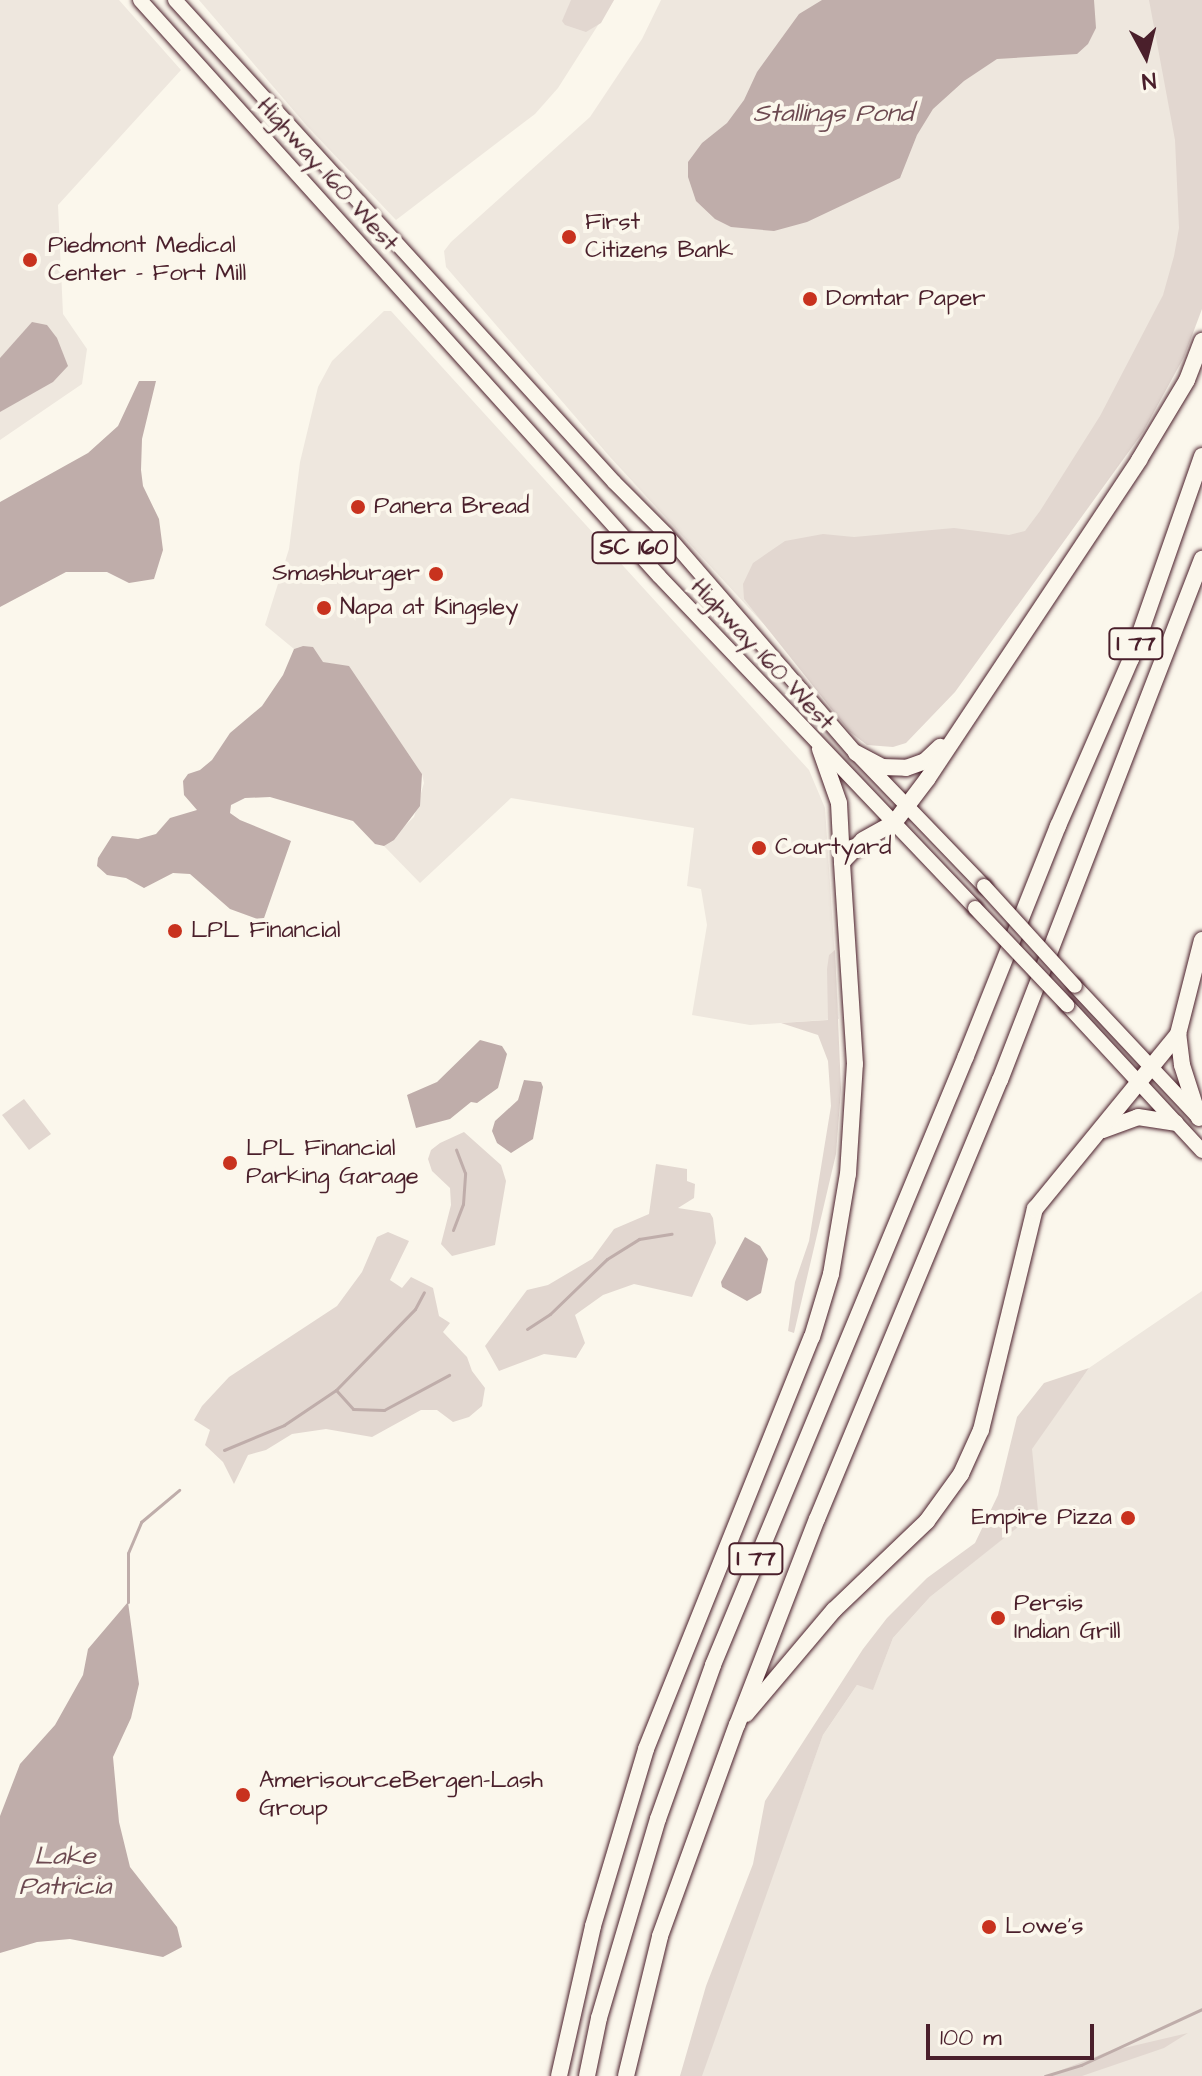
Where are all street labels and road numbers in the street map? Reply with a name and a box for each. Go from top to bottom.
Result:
street label: Highway 160 West [250,92,404,258]
road number: SC 160 [590,530,678,566]
street label: Highway 160 West [684,573,840,737]
road number: I 77 [1108,626,1164,662]
road number: I 77 [728,1541,784,1577]

